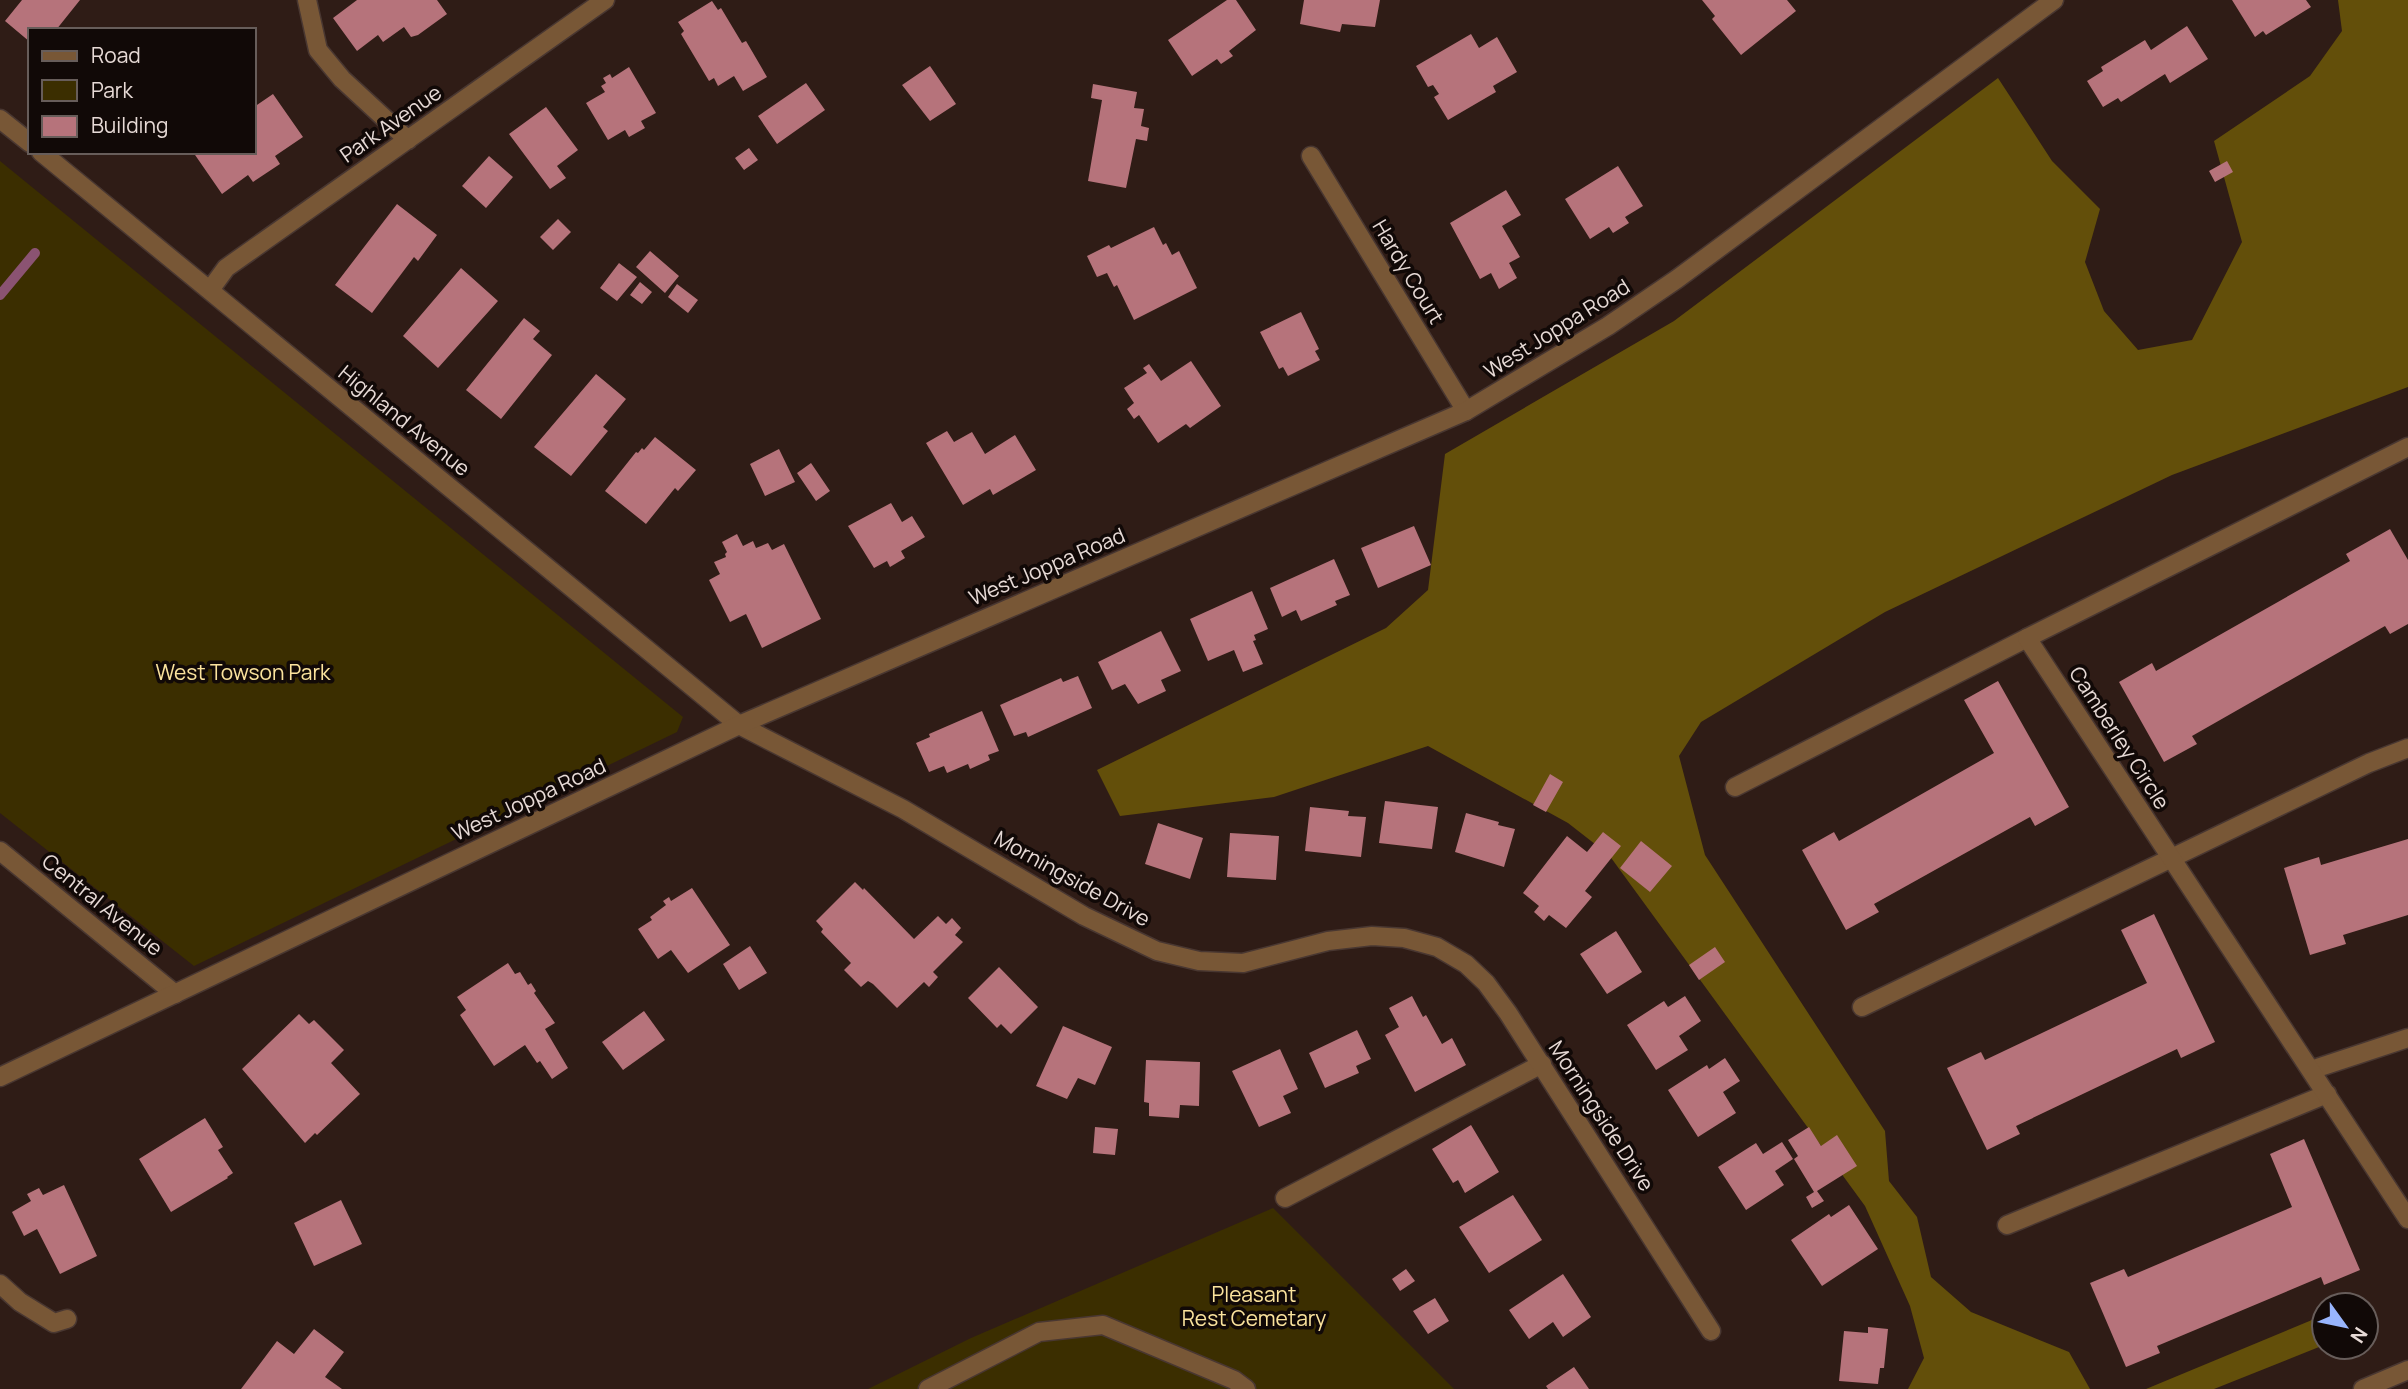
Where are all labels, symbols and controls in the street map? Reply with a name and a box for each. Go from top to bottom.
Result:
legend [28,28,256,154]
text: Road [91,41,141,69]
text: Park [91,76,133,104]
street label: Park Avenue [334,78,447,168]
text: Building [91,111,168,139]
street label: Hardy Court [1367,214,1451,329]
street label: West Joppa Road [1478,272,1635,384]
street label: Highland Avenue [333,358,476,482]
street label: West Joppa Road [964,521,1129,612]
park label: West Towson Park [156,658,331,686]
street label: Camberley Circle [2063,661,2176,814]
street label: West Joppa Road [447,751,610,847]
street label: Morningside Drive [990,824,1155,933]
street label: Central Avenue [36,847,169,962]
street label: Morningside Drive [1543,1035,1661,1196]
park label: Pleasant Rest Cemetary [1182,1280,1326,1332]
north arrow [2310,1291,2380,1361]
text: N [2345,1322,2374,1348]

